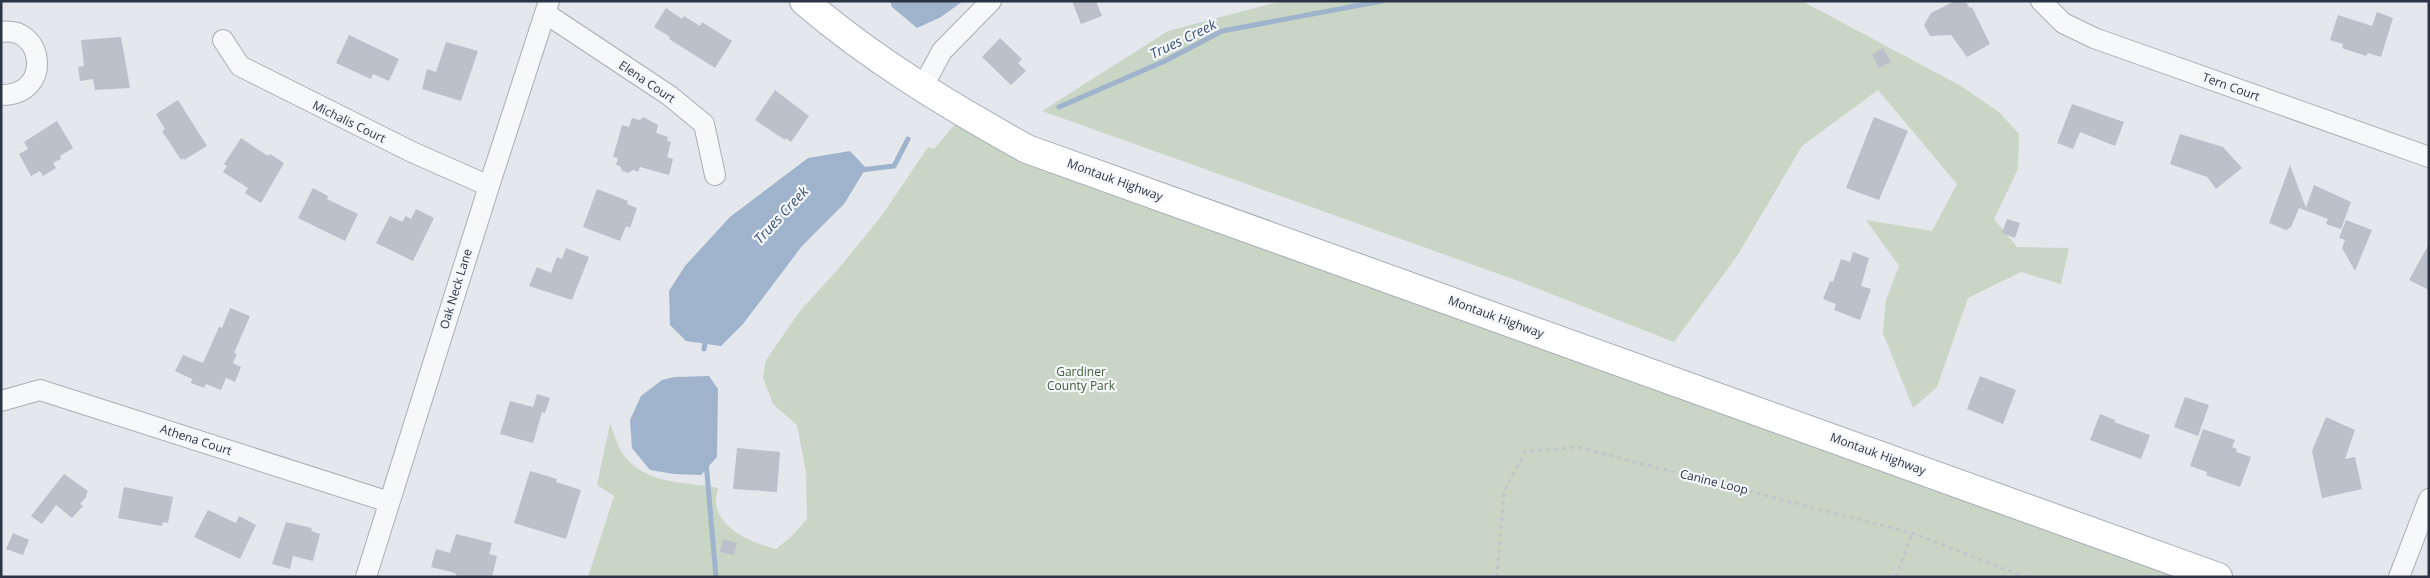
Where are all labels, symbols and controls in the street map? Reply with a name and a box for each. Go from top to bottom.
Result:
water label: Trues Creek [1146,14,1220,63]
street label: Elena Court [616,56,679,107]
street label: Tern Court [2200,68,2262,105]
street label: Michalis Court [310,96,389,147]
street label: Montauk Highway [1065,154,1166,205]
water label: Trues Creek [749,181,813,247]
street label: Oak Neck Lane [435,246,476,331]
street label: Montauk Highway [1446,291,1547,342]
park label: Gardiner County Park [1047,363,1116,394]
street label: Athena Court [158,420,234,459]
street label: Montauk Highway [1828,428,1929,479]
street label: Canine Loop [1678,465,1750,498]

